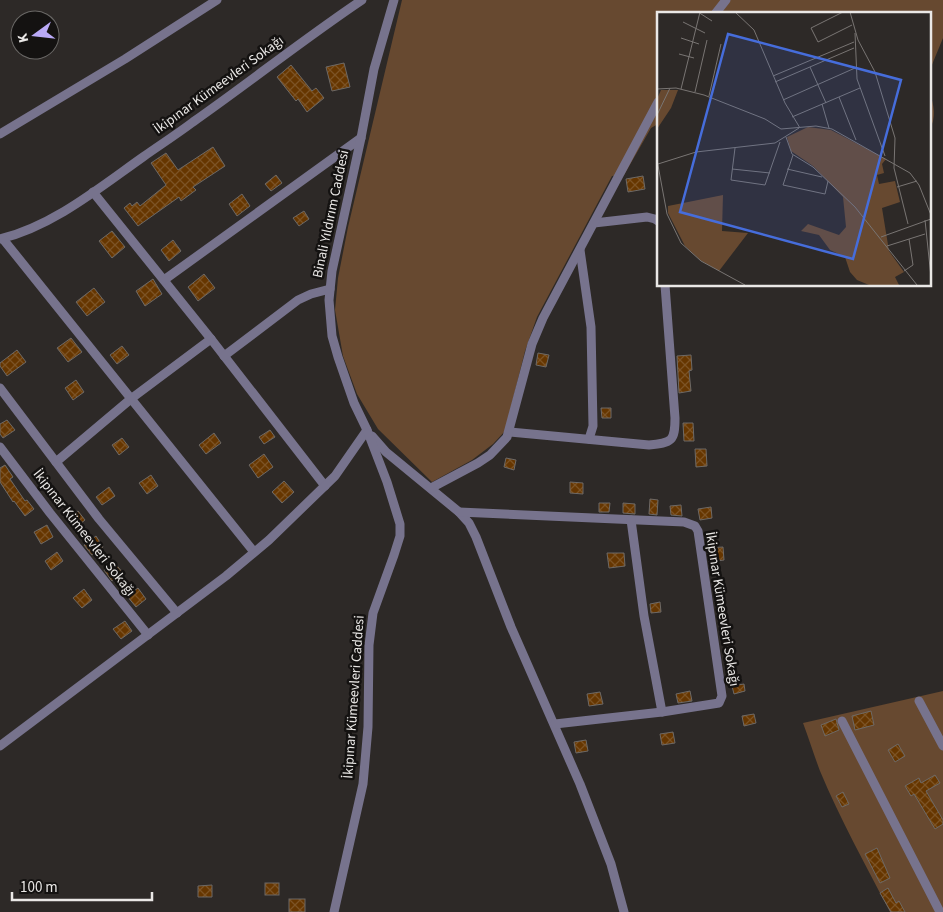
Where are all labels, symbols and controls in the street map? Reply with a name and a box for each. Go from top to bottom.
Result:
north arrow [10,10,60,60]
inset map [657,12,930,286]
text: K [13,31,34,45]
street label: İkipınar Kümeevleri Sokağı [150,31,288,139]
street label: Binali Yıldırım Caddesi [308,148,354,280]
street label: İkipınar Kümeevleri Sokağı [28,465,140,601]
street label: İkipınar Kümeevleri Sokağı [700,530,744,688]
street label: İkipınar Kümeevleri Caddesi [338,615,370,779]
scale bar [12,870,152,902]
text: 100 m [20,877,58,898]

